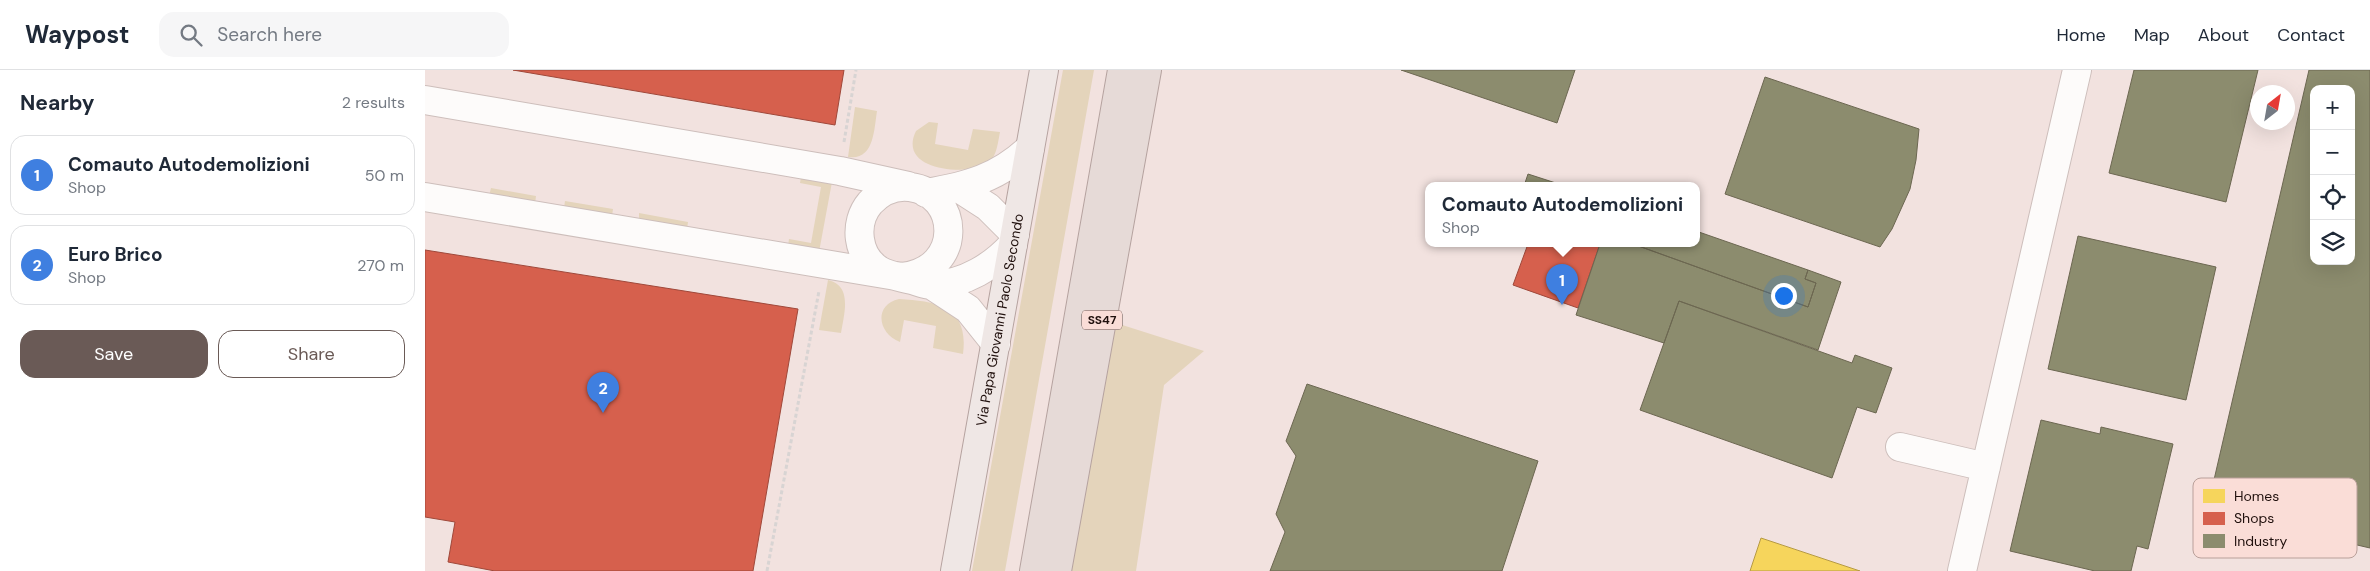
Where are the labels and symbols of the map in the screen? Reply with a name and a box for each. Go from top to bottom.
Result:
north arrow [2250,85,2295,130]
street label: Via Papa Giovanni Paolo Secondo [972,212,1027,428]
pin: 1 [1546,264,1578,305]
your location [1771,283,1797,309]
road number: SS47 [1082,310,1122,330]
pin: 2 [587,372,619,413]
legend [2193,478,2357,558]
text: Homes [2234,487,2279,505]
text: Shops [2234,509,2274,527]
text: Industry [2234,532,2287,550]

